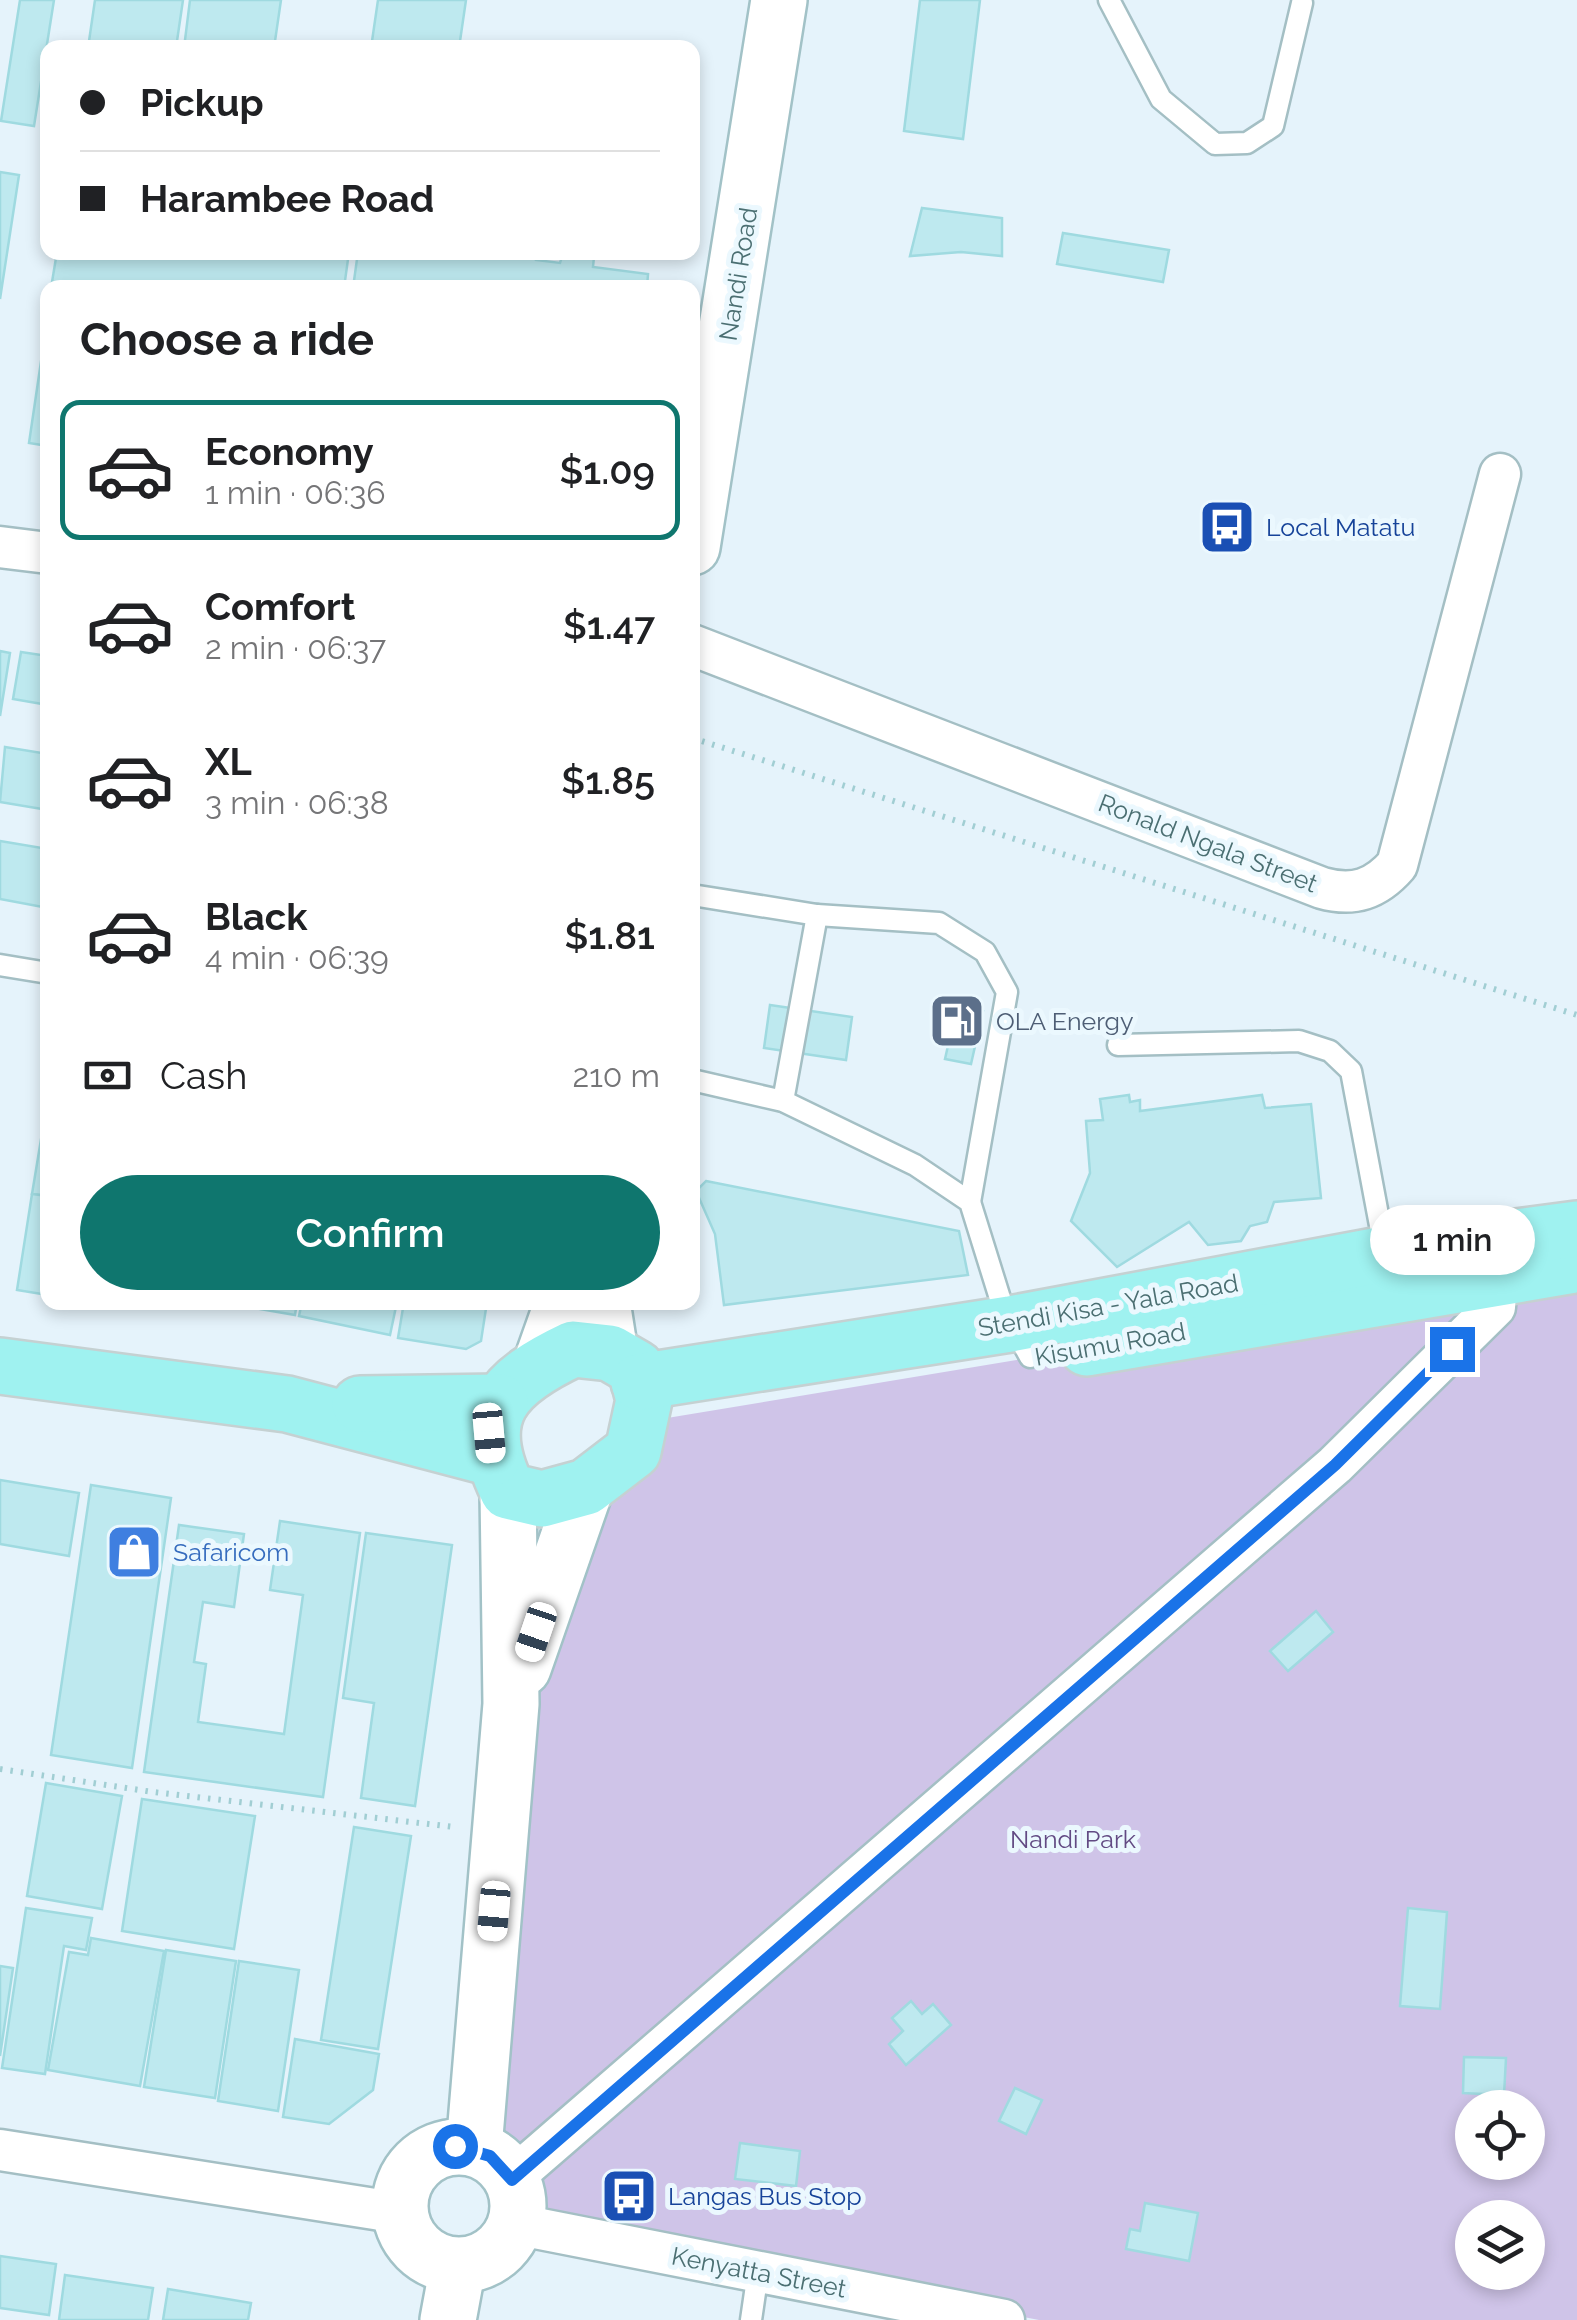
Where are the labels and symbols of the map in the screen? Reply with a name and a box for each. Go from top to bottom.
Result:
street label: Nandi Road [713,205,763,343]
bus stop icon: Local Matatu [1197,497,1257,557]
place label: Local Matatu [1266,512,1415,542]
street label: Ronald Ngala Street [1094,787,1322,899]
fuel station icon: OLA Energy [927,991,987,1051]
place label: OLA Energy [996,1006,1134,1036]
callout: 1 min [1370,1204,1534,1274]
street label: Stendi Kisa - Yala Road [976,1267,1240,1343]
street label: Kisumu Road [1032,1316,1188,1372]
route end [1430,1327,1475,1372]
car [471,1402,507,1464]
shop icon: Safaricom [104,1522,164,1582]
place label: Safaricom [173,1537,289,1567]
car [512,1599,560,1665]
park label: Nandi Park [1010,1824,1137,1854]
car [476,1880,512,1942]
route start [433,2124,478,2169]
bus stop icon: Langas Bus Stop [599,2166,659,2226]
place label: Langas Bus Stop [668,2181,862,2211]
street label: Kenyatta Street [669,2240,849,2304]

